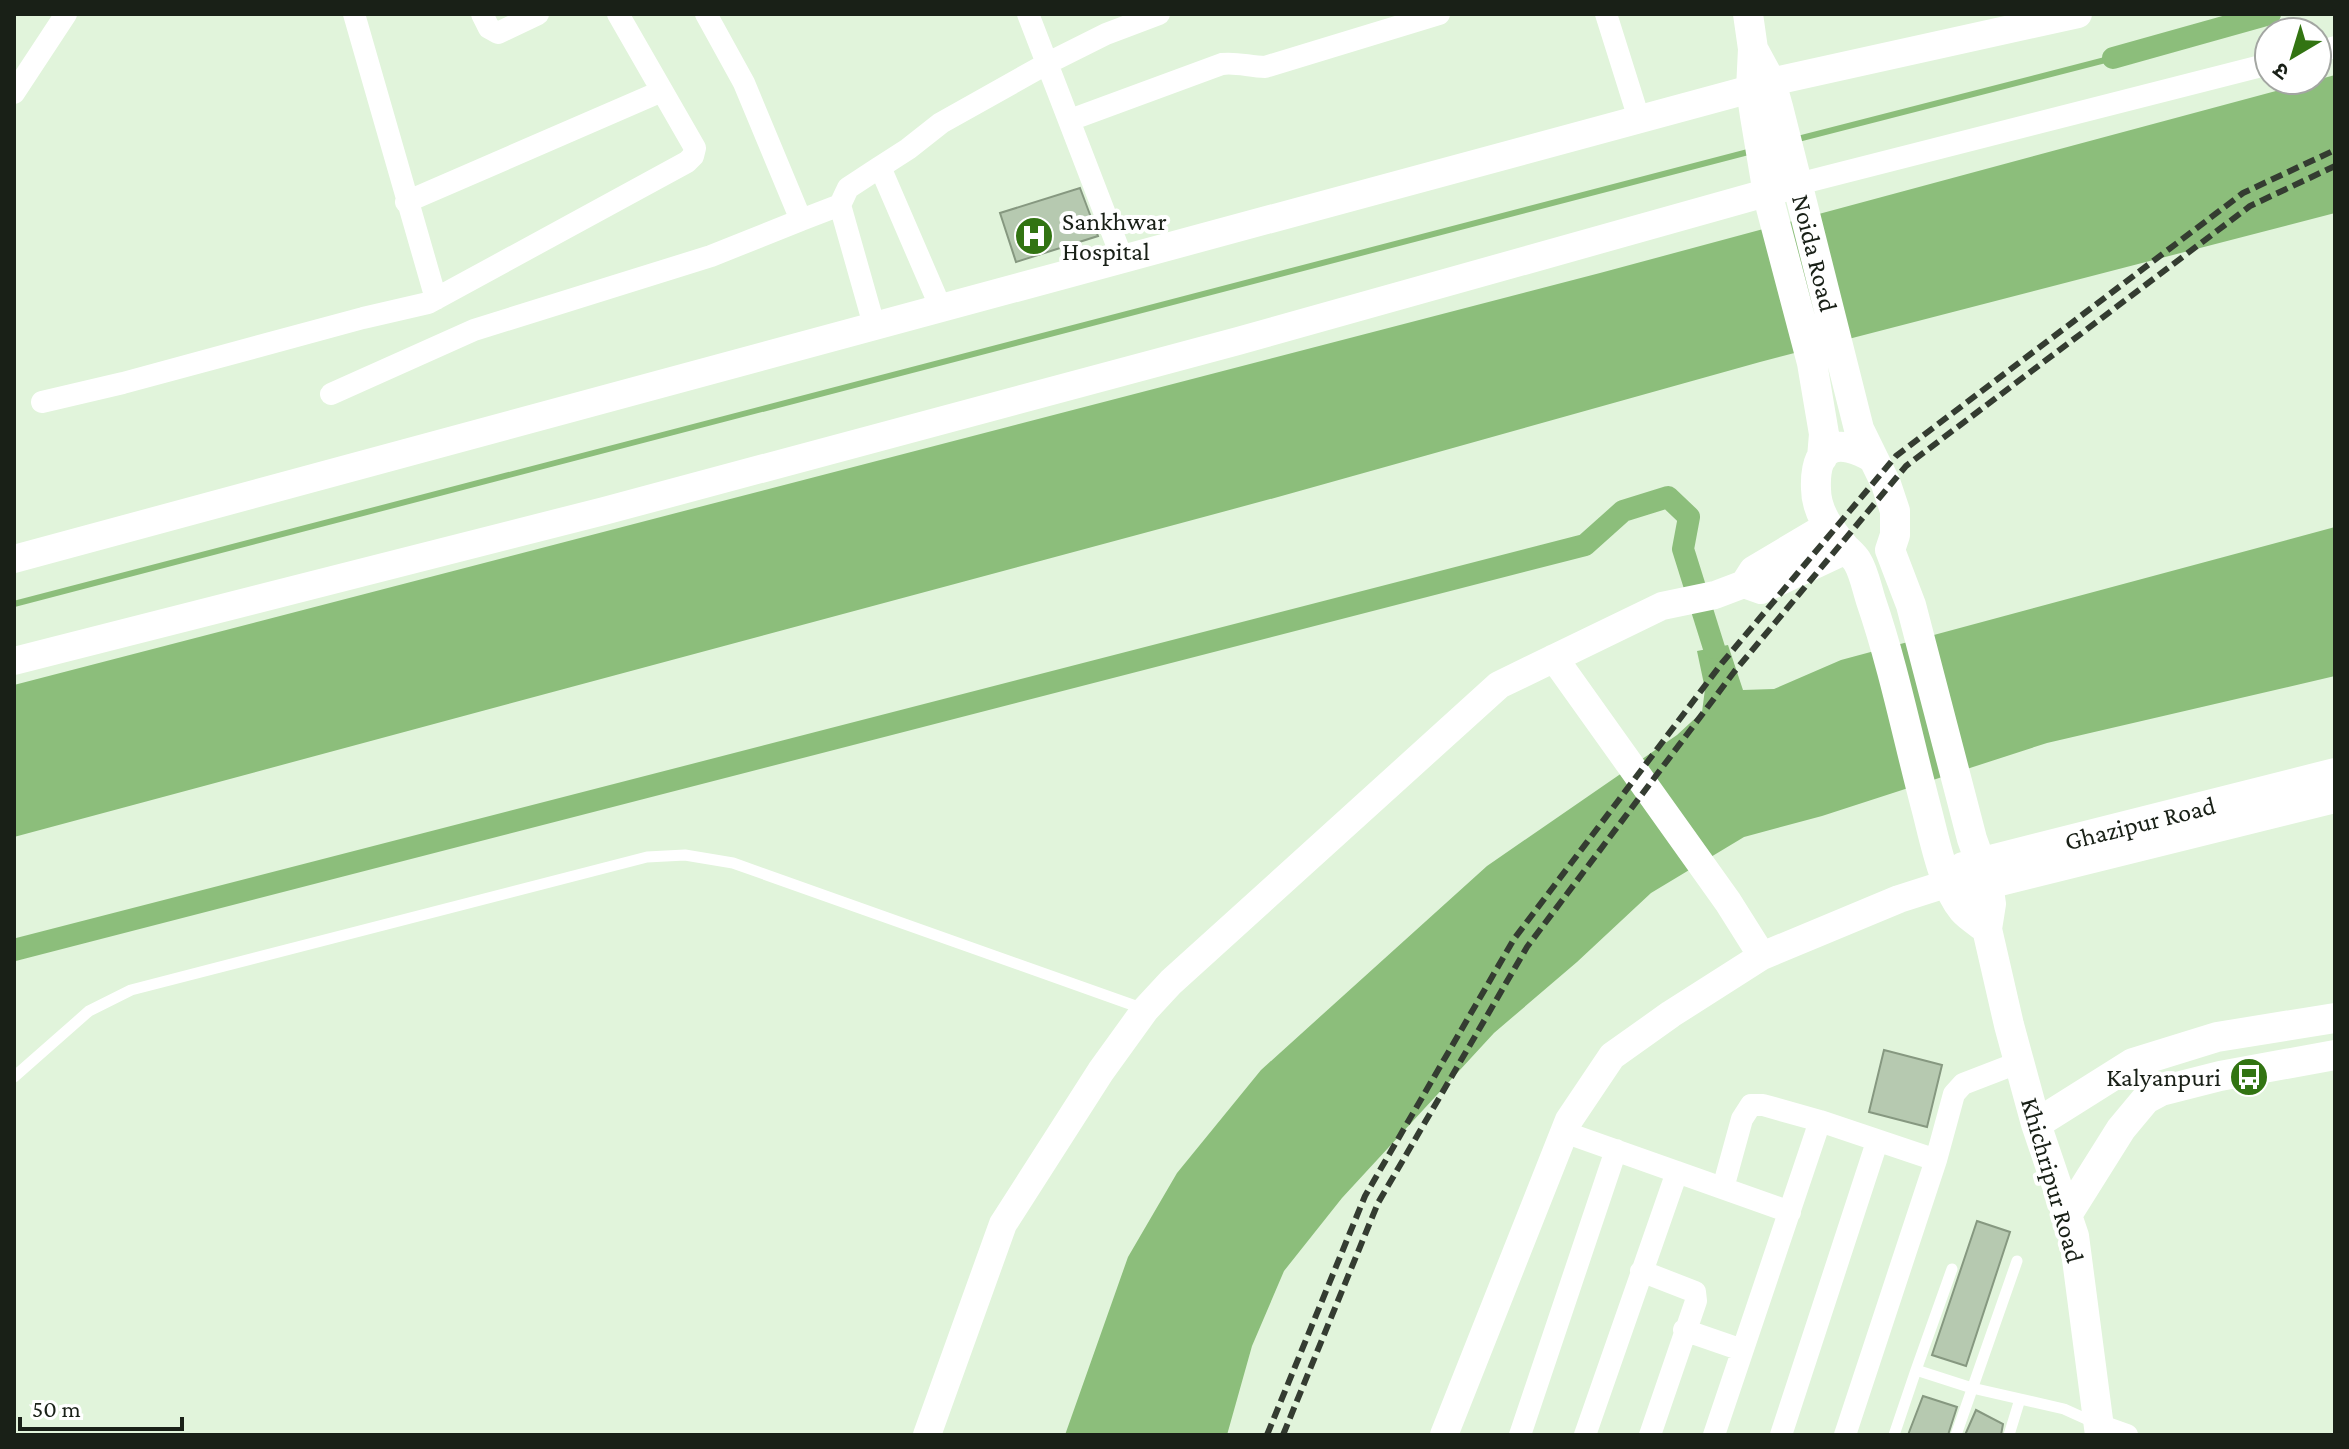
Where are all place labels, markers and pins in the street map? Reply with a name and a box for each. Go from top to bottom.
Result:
place label: Sankhwar Hospital [1062,207,1167,266]
hospital icon: Sankhwar Hospital [1013,215,1055,257]
bus stop icon: Kalyanpuri [2228,1056,2270,1098]
place label: Kalyanpuri [2106,1063,2221,1092]

